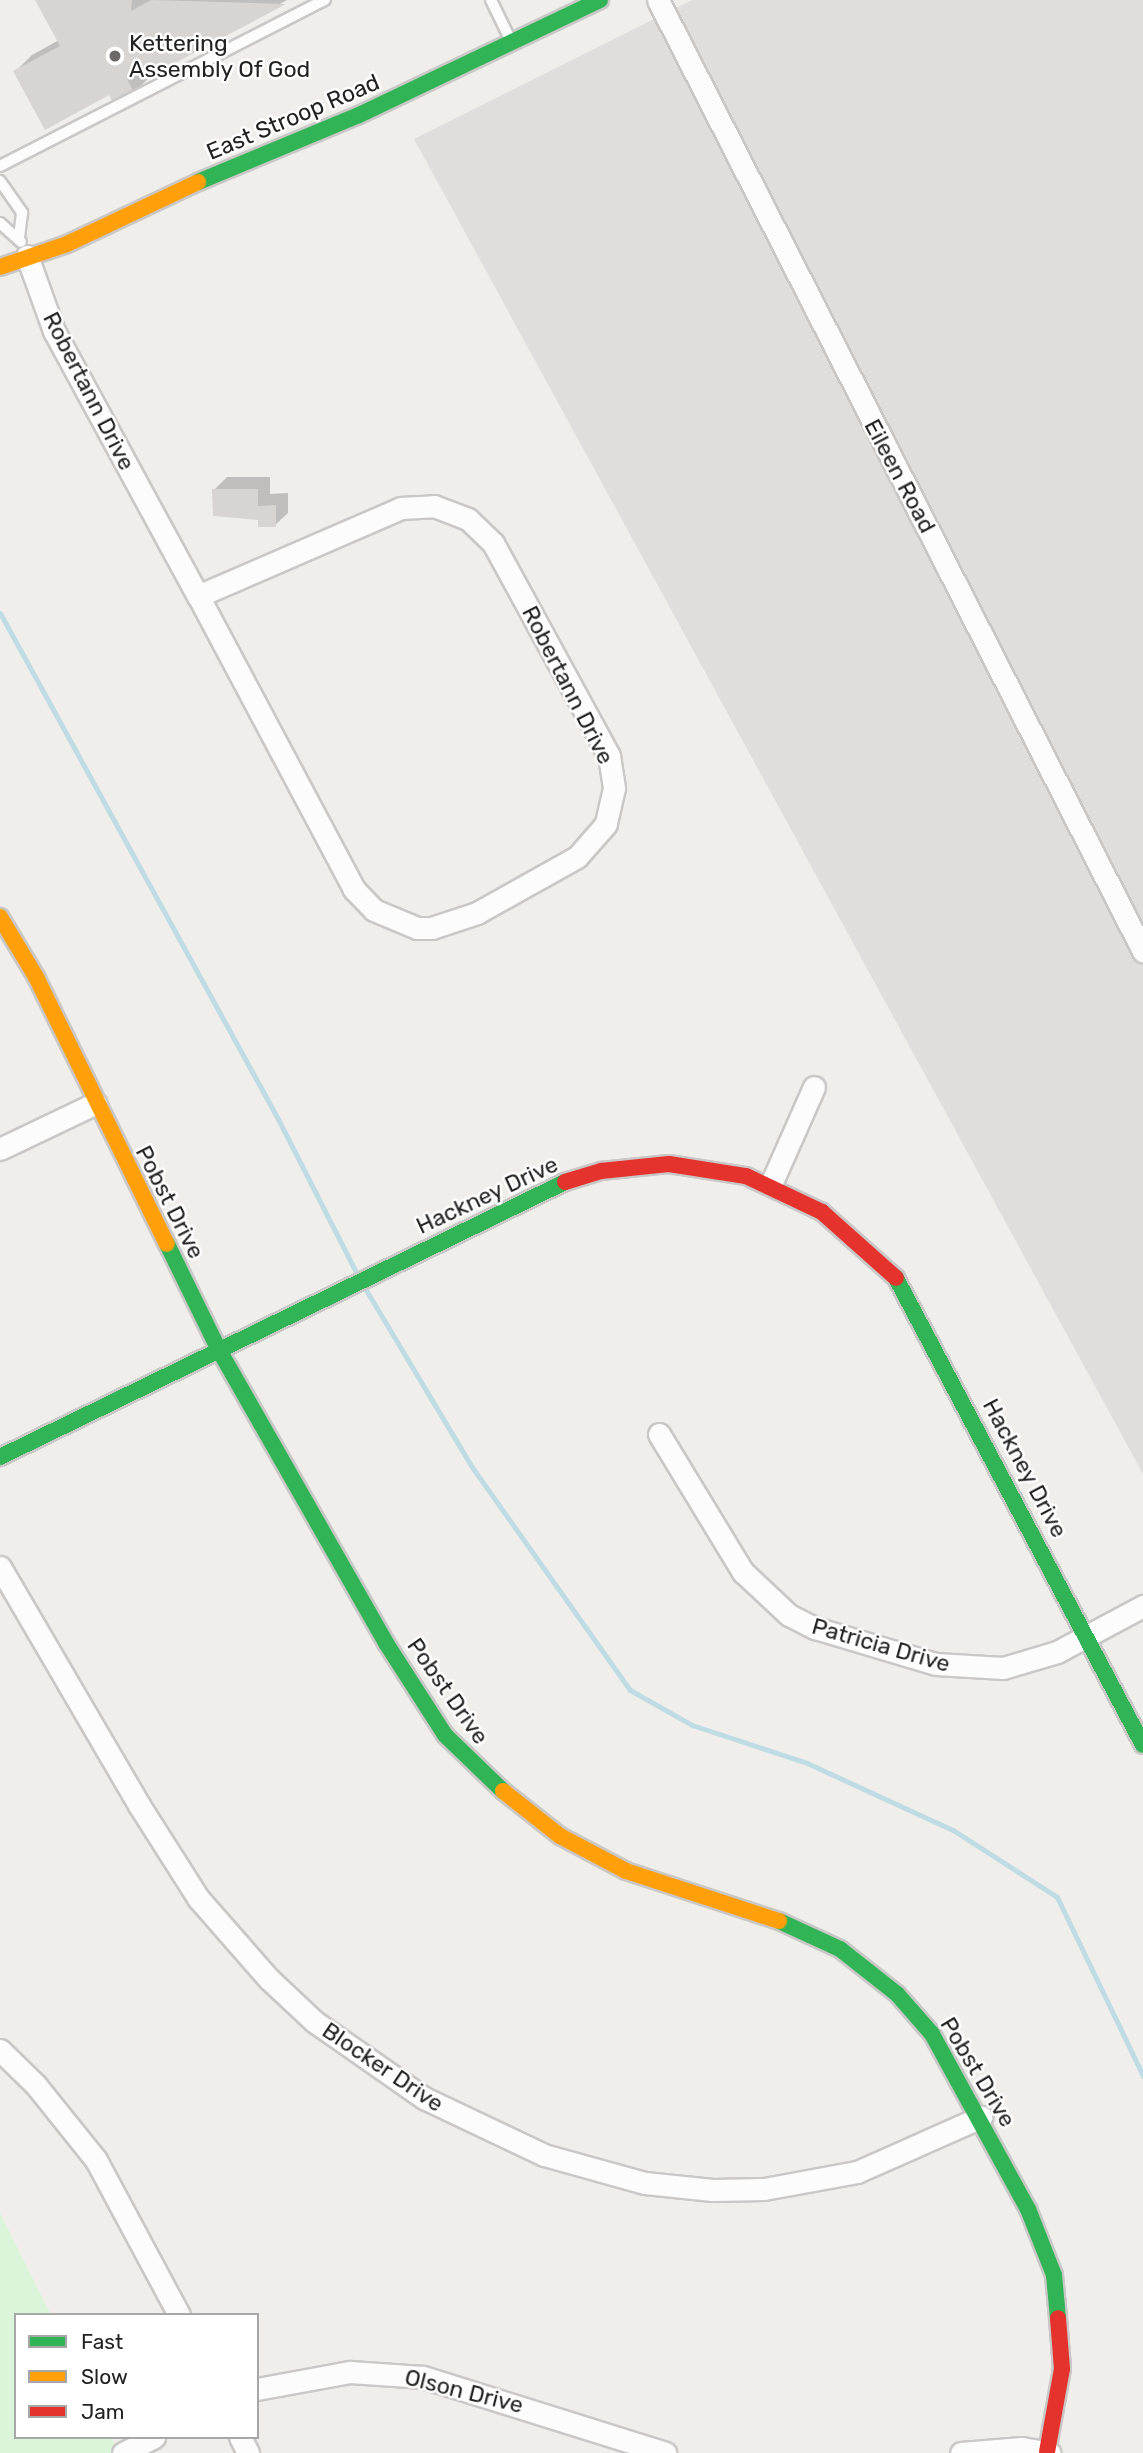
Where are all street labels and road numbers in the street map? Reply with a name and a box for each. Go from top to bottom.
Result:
street label: East Stroop Road [202,68,384,166]
street label: Robertann Drive [37,307,141,475]
street label: Eileen Road [858,414,942,538]
street label: Robertann Drive [516,601,620,769]
street label: Pobst Drive [130,1141,210,1263]
street label: Hackney Drive [412,1150,562,1240]
street label: Hackney Drive [977,1394,1073,1542]
street label: Patricia Drive [809,1612,953,1678]
street label: Pobst Drive [401,1633,495,1749]
street label: Pobst Drive [934,2012,1022,2132]
street label: Blocker Drive [317,2016,449,2118]
street label: Olson Drive [402,2363,526,2419]

